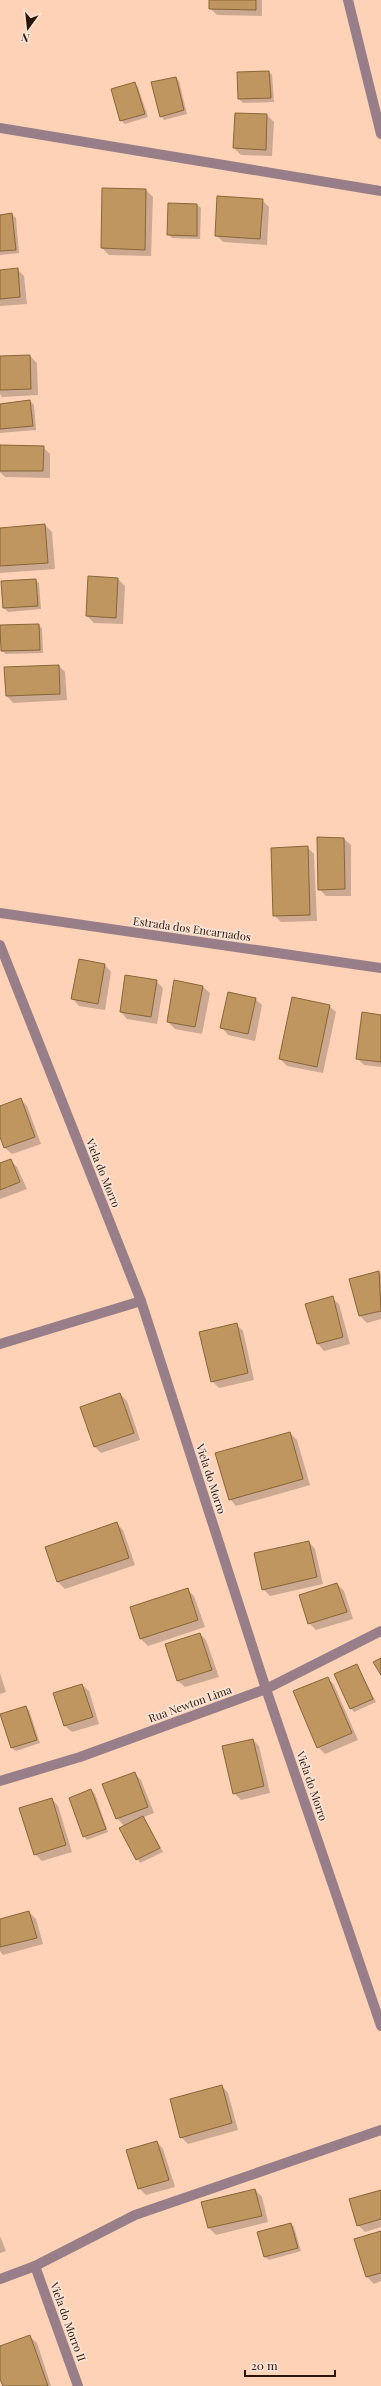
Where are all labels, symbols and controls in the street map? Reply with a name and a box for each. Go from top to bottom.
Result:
north arrow [8,8,48,48]
text: N [19,30,31,46]
street label: Estrada dos Encarnados [132,913,252,944]
street label: Viela do Morro [82,1135,124,1209]
street label: Viela do Morro [193,1441,230,1516]
street label: Rua Newton Lima [146,1681,234,1726]
street label: Viela do Morro [293,1748,331,1823]
street label: Viela do Morro II [47,2279,90,2364]
scale bar [245,2352,335,2378]
text: 20 m [251,2357,278,2373]

